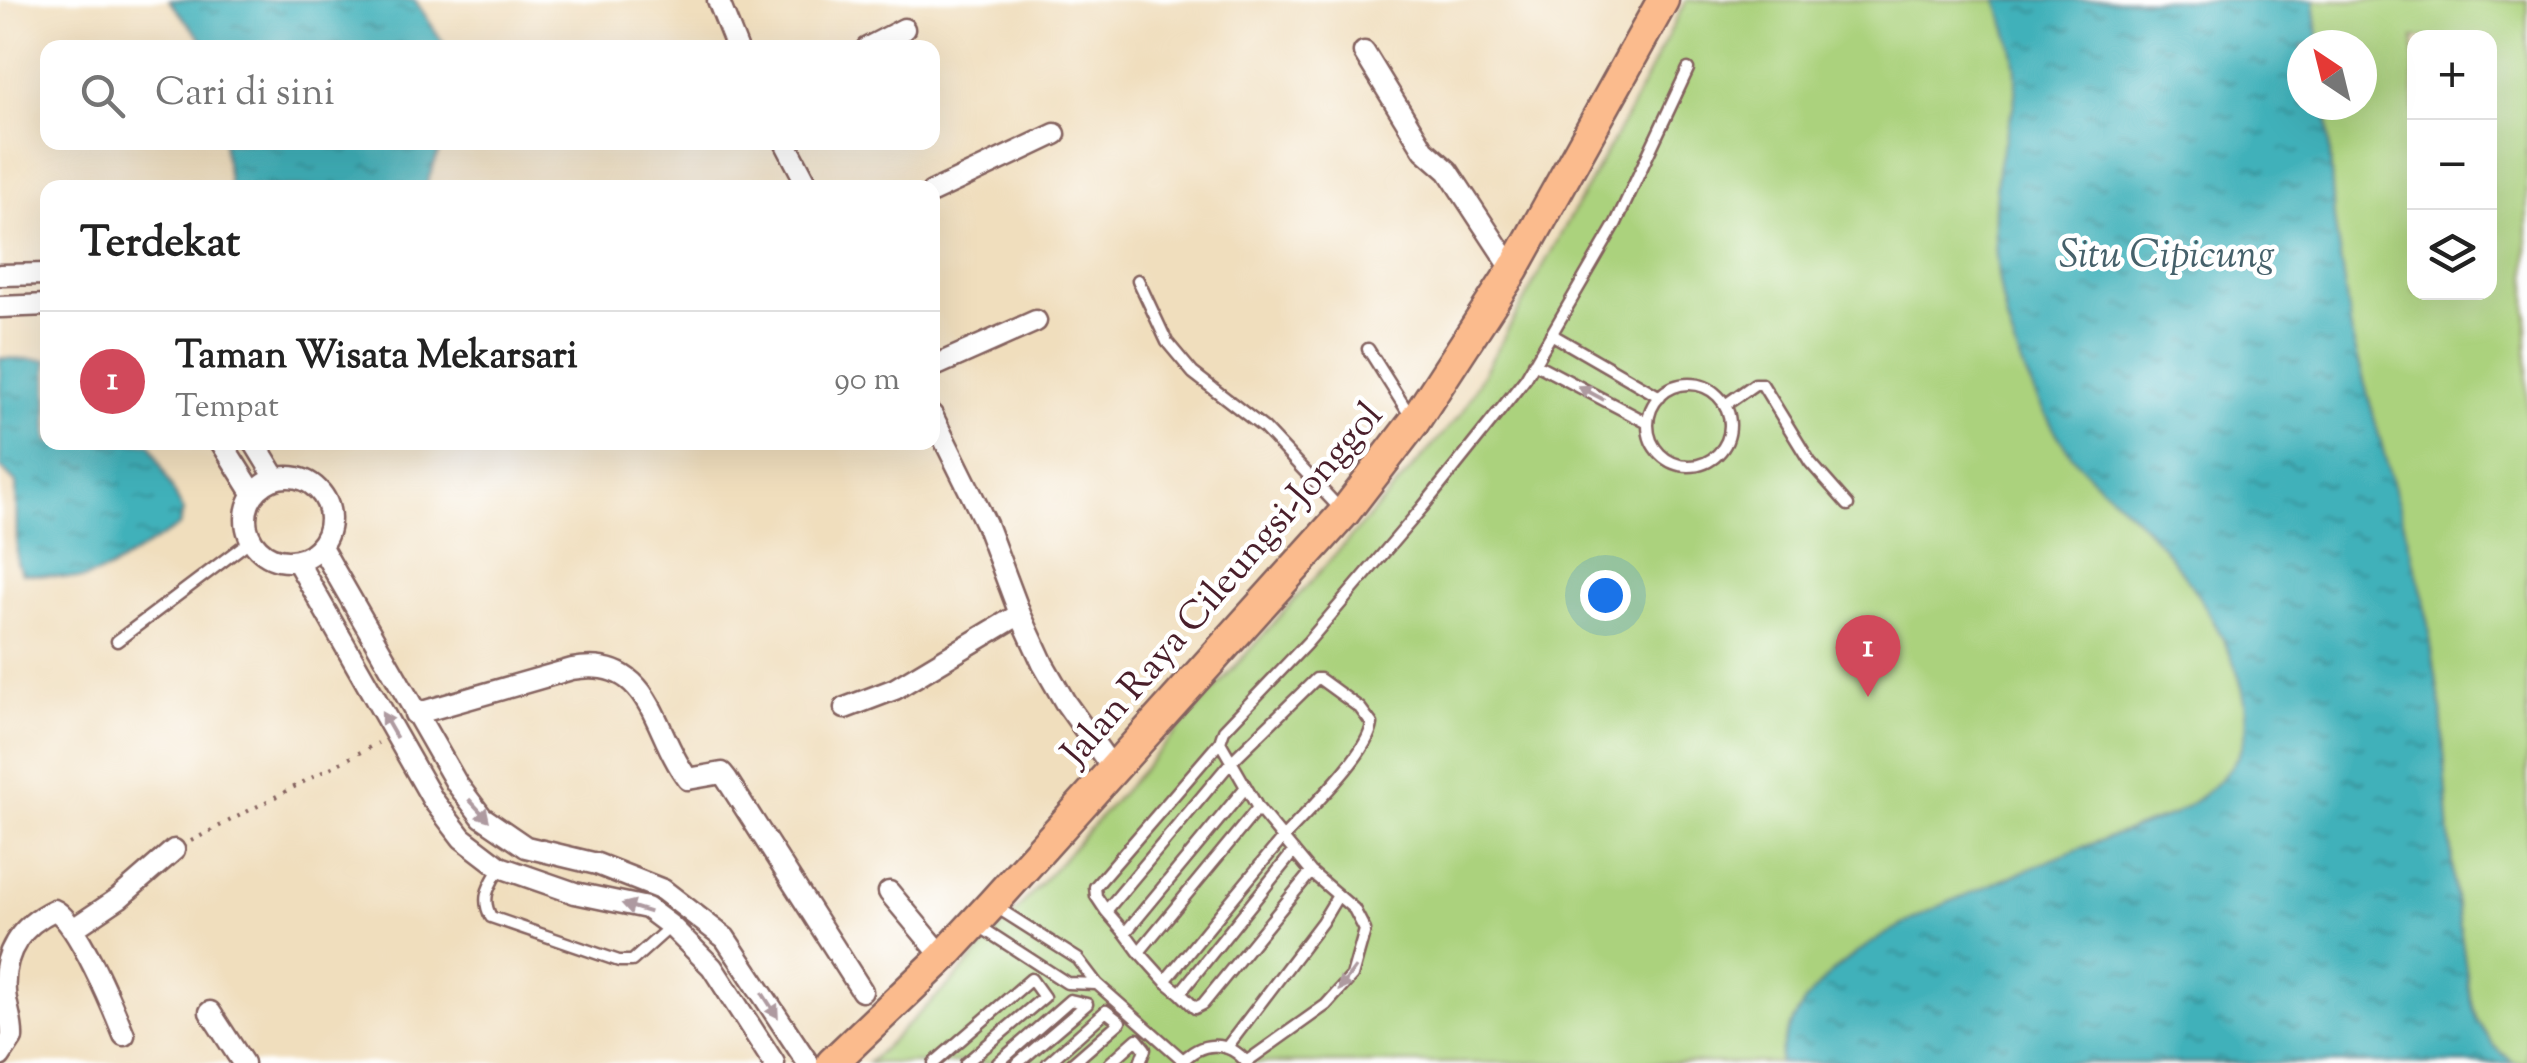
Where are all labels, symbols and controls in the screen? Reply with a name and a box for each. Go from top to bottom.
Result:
north arrow [2287,30,2377,120]
map controls [2407,30,2497,300]
button: + [2407,30,2497,120]
search box [40,40,940,150]
icon: search [75,68,130,123]
text: Cari di sini [155,68,335,122]
button: − [2407,120,2497,210]
button: layers [2407,210,2497,300]
text: Terdekat [80,215,240,275]
water label: Situ Cipicung [2059,229,2275,286]
text: Taman Wisata Mekarsari [175,331,578,385]
text: 1 [107,358,118,404]
text: 90 m [834,358,900,404]
text: Tempat [175,385,279,431]
one-way arrow [1577,385,1606,402]
street label: Jalan Raya Cileungsi-Jonggol [1049,392,1397,781]
your location [1580,570,1631,621]
pin: 1 [1836,614,1900,697]
one-way arrow [381,711,398,740]
one-way arrow [467,798,490,822]
one-way arrow [621,900,651,915]
one-way arrow [1338,966,1357,992]
one-way arrow [761,991,779,1018]

